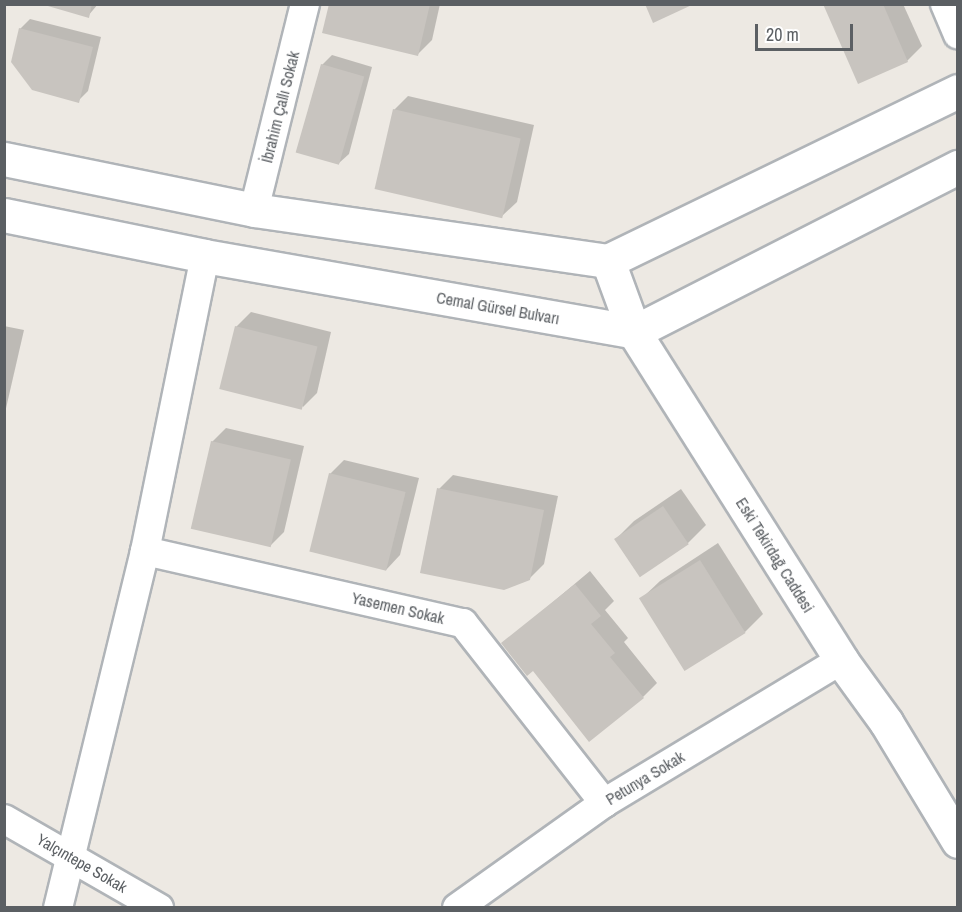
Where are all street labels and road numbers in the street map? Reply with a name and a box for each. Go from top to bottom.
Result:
street label: İbrahim Çallı Sokak [257,49,303,165]
street label: Cemal Gürsel Bulvarı [435,288,561,328]
street label: Eski Tekirdağ Caddesi [732,494,818,616]
street label: Yasemen Sokak [350,588,446,628]
street label: Petunya Sokak [602,747,688,809]
street label: Yalçıntepe Sokak [33,829,131,897]

